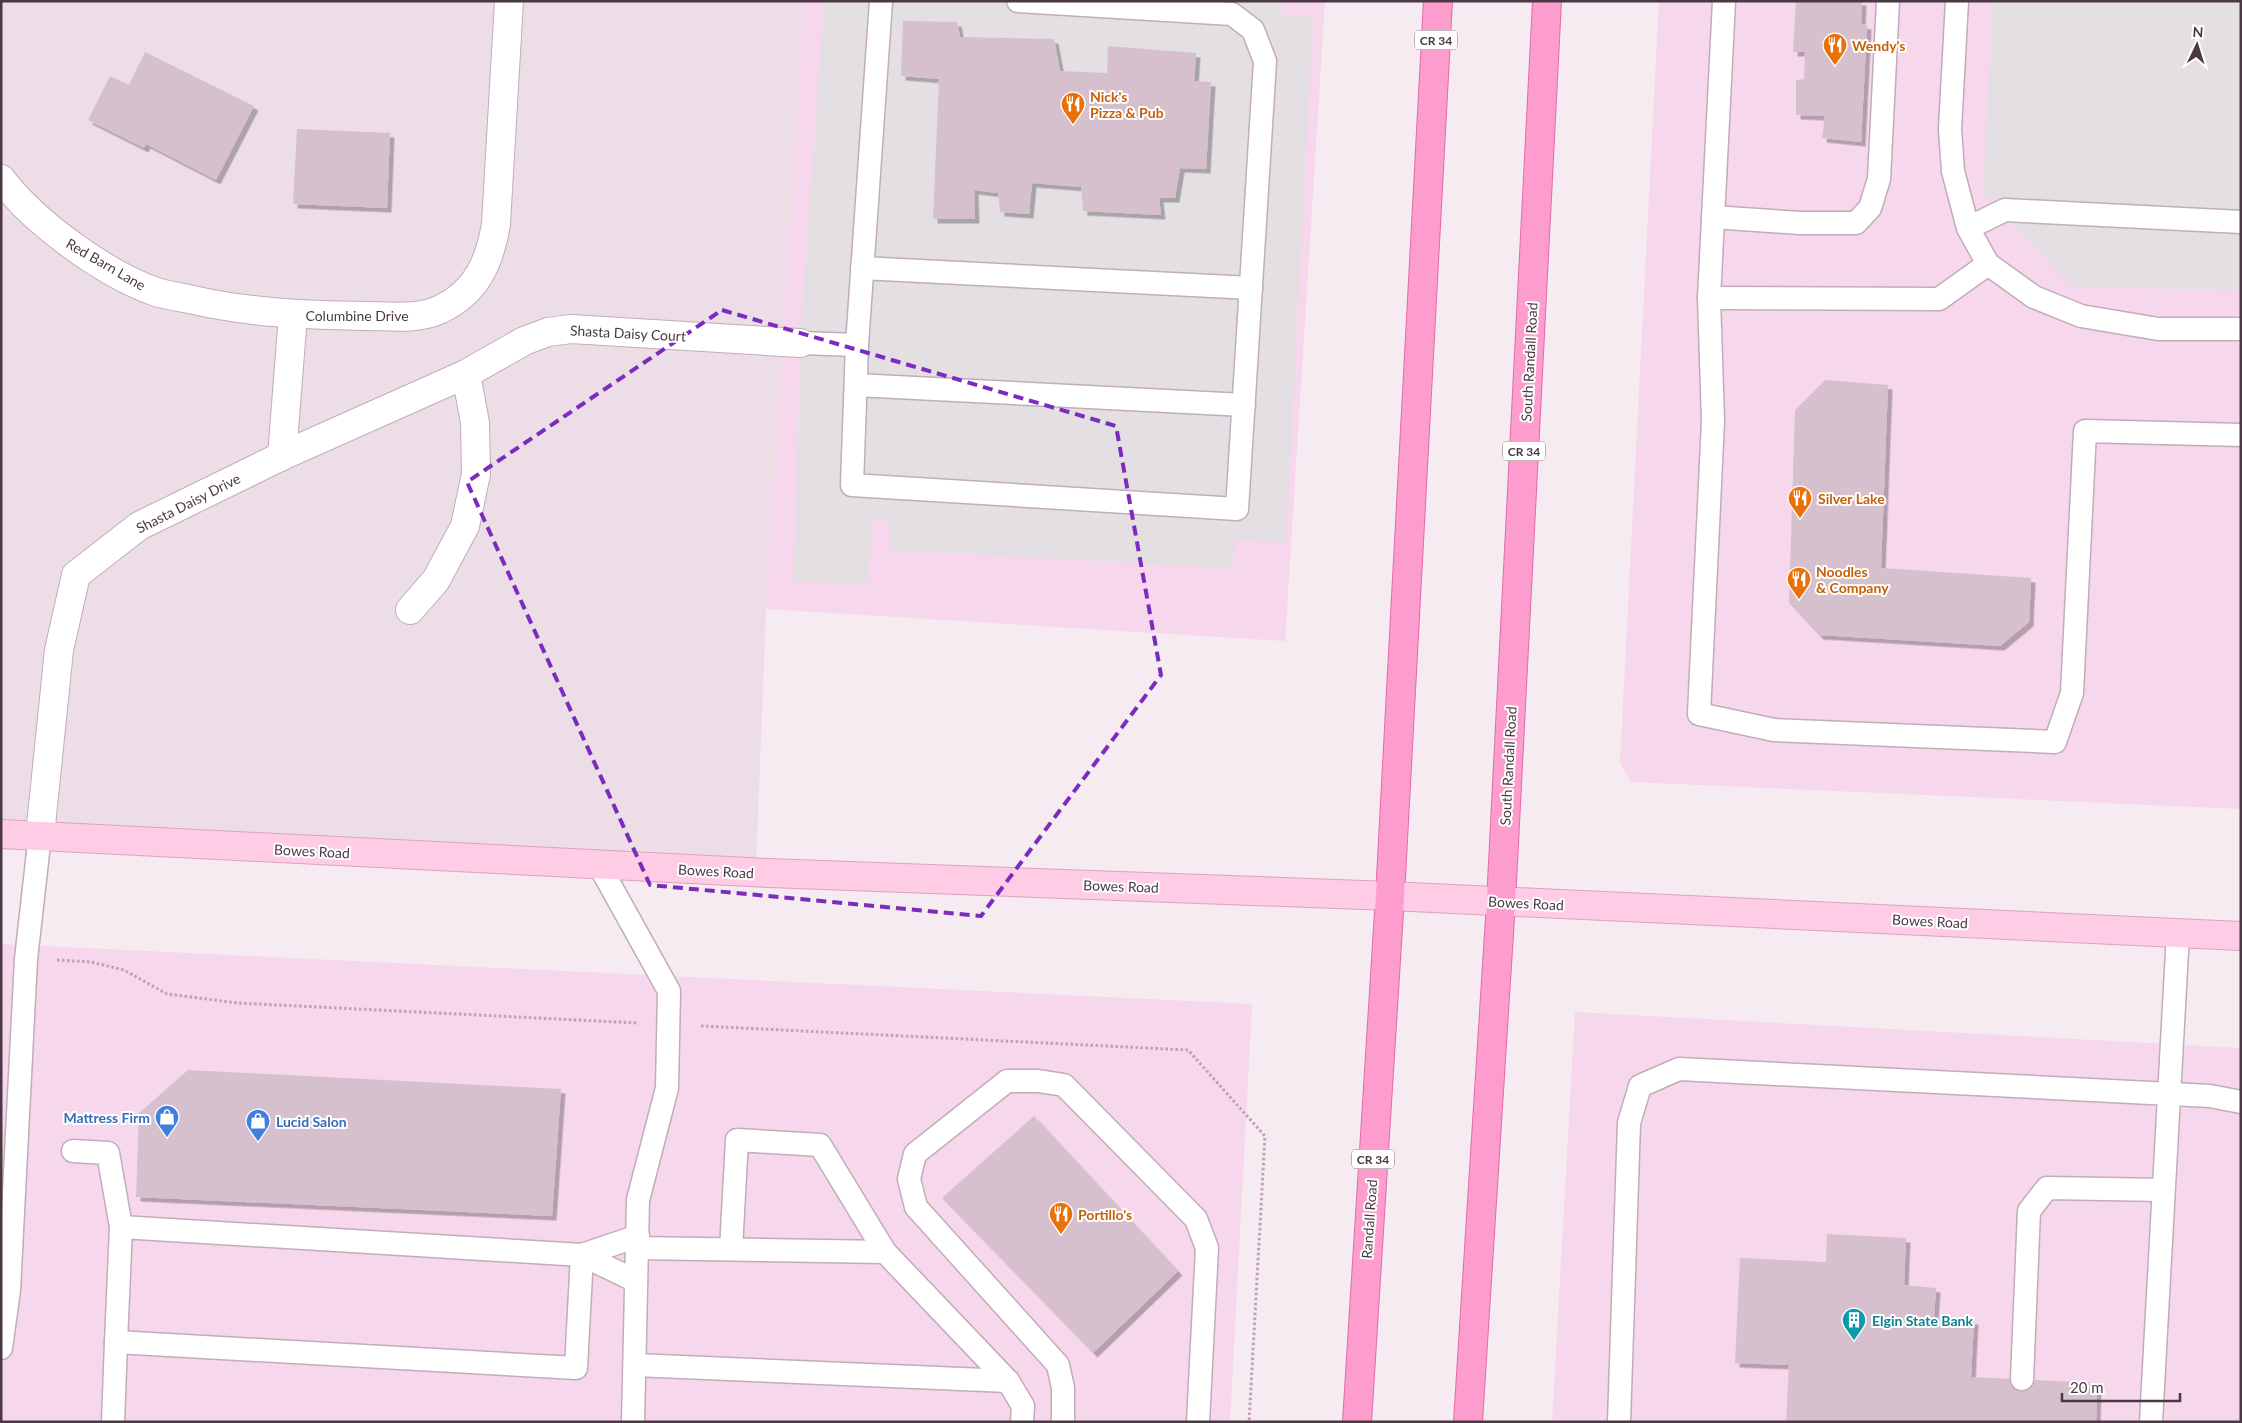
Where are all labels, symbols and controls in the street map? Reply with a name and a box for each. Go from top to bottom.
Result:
north arrow [2172,20,2222,70]
text: N [2192,23,2204,40]
road number: CR 34 [1415,30,1457,50]
restaurant icon: Wendy's [1822,32,1848,66]
place label: Wendy's [1852,37,1906,54]
place label: Nick's Pizza & Pub [1090,88,1164,121]
restaurant icon: Nick's Pizza & Pub [1060,91,1086,125]
street label: Red Barn Lane [63,234,149,294]
street label: South Randall Road [1517,302,1541,422]
street label: Columbine Drive [305,307,409,324]
street label: Shasta Daisy Court [570,321,686,345]
road number: CR 34 [1503,442,1545,461]
street label: Shasta Daisy Drive [133,469,243,537]
restaurant icon: Silver Lake [1787,485,1813,519]
place label: Silver Lake [1818,490,1885,507]
place label: Noodles & Company [1816,563,1889,596]
restaurant icon: Noodles & Company [1786,566,1812,600]
street label: South Randall Road [1496,706,1520,826]
street label: Bowes Road [274,841,350,861]
street label: Bowes Road [678,861,754,881]
street label: Bowes Road [1083,876,1159,896]
street label: Bowes Road [1488,893,1564,913]
street label: Bowes Road [1892,911,1968,931]
shop icon: Mattress Firm [154,1104,180,1138]
shop icon: Lucid Salon [245,1108,271,1142]
place label: Mattress Firm [63,1109,150,1126]
place label: Lucid Salon [276,1113,347,1130]
road number: CR 34 [1352,1150,1394,1168]
street label: Randall Road [1358,1179,1380,1259]
restaurant icon: Portillo's [1048,1201,1074,1235]
place label: Portillo's [1078,1206,1132,1223]
building icon: Elgin State Bank [1841,1307,1867,1341]
place label: Elgin State Bank [1872,1312,1973,1329]
scale bar [2062,1370,2180,1402]
text: 20 m [2070,1378,2104,1396]

